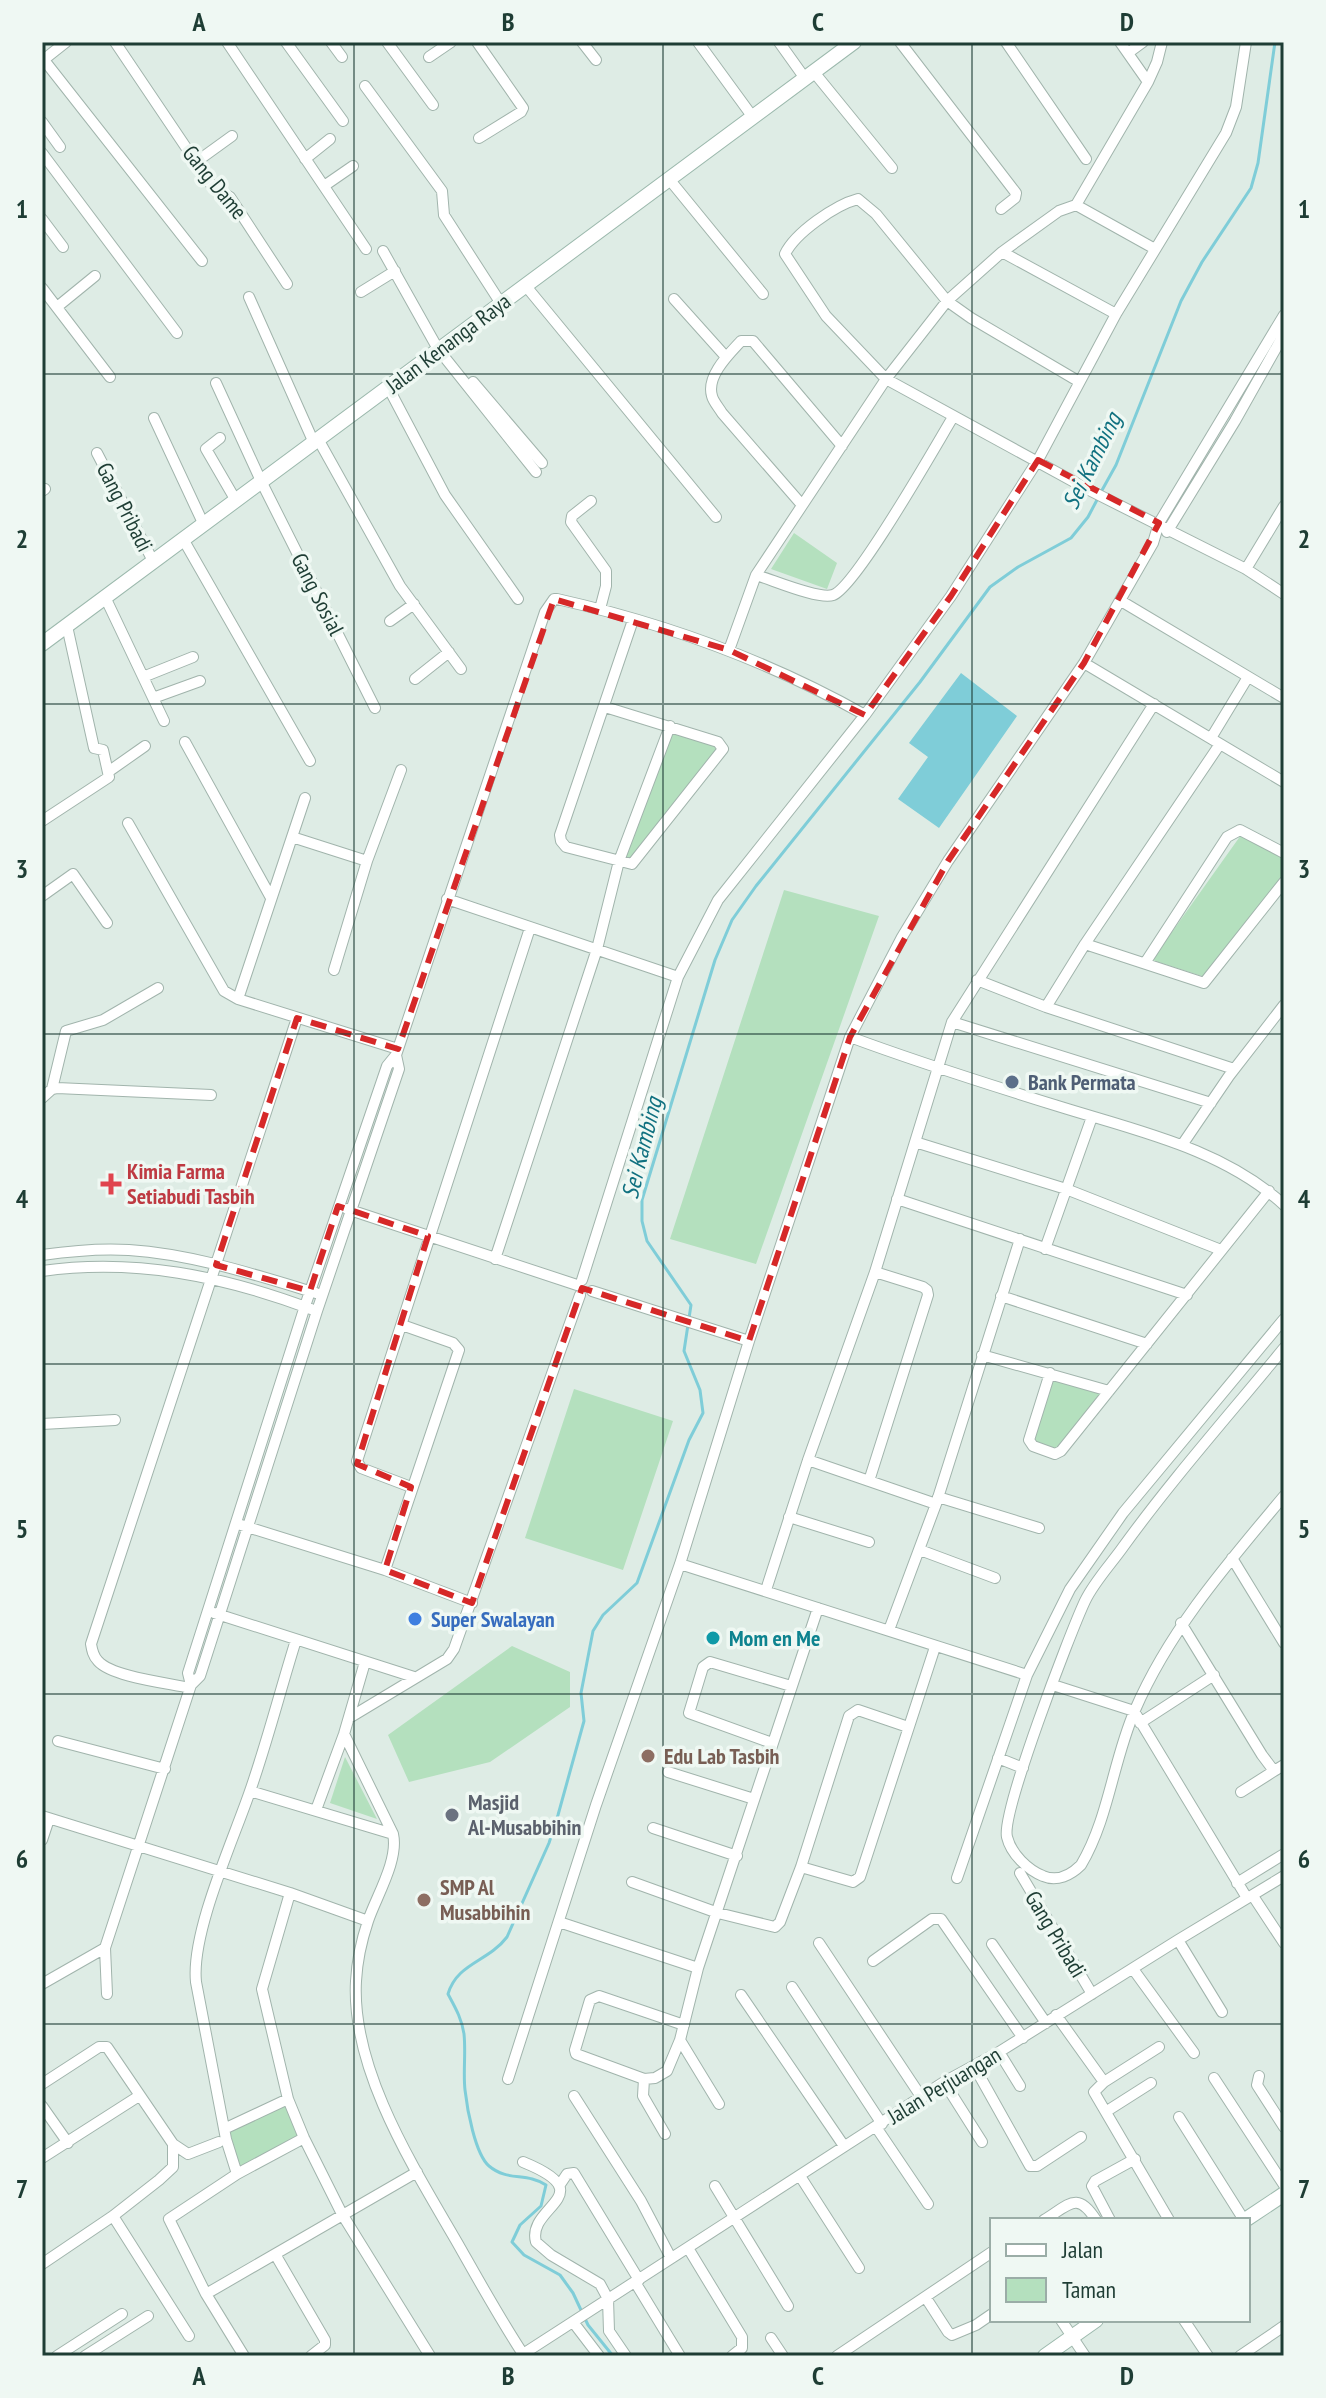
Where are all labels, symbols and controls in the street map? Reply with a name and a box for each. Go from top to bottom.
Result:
text: A [191,5,206,38]
text: B [502,5,515,38]
text: C [812,5,824,38]
text: D [1120,5,1134,38]
street label: Gang Dame [177,139,253,225]
text: 1 [16,192,28,225]
text: 1 [1298,192,1310,225]
street label: Jalan Kenanga Raya [379,287,516,400]
water label: Sei Kambing [1055,406,1129,514]
street label: Gang Pribadi [91,458,159,556]
text: 2 [16,522,28,555]
text: 2 [1298,522,1310,555]
street label: Gang Sosial [285,548,351,641]
text: 3 [16,852,28,885]
text: 3 [1298,852,1310,885]
place label: Bank Permata [1028,1068,1136,1096]
marker: Bank Permata [1003,1073,1021,1091]
water label: Sei Kambing [614,1092,669,1202]
place label: Kimia Farma Setiabudi Tasbih [127,1157,255,1210]
marker: Kimia Farma Setiabudi Tasbih [102,1175,120,1193]
text: 4 [16,1182,29,1215]
text: 4 [1298,1182,1311,1215]
text: 5 [16,1512,28,1545]
text: 5 [1298,1512,1310,1545]
place label: Super Swalayan [431,1605,555,1633]
marker: Super Swalayan [406,1610,424,1628]
place label: Mom en Me [729,1624,820,1652]
marker: Mom en Me [704,1629,722,1647]
place label: Edu Lab Tasbih [664,1742,780,1770]
marker: Edu Lab Tasbih [639,1747,657,1765]
place label: Masjid Al-Musabbihin [467,1788,581,1841]
marker: Masjid Al-Musabbihin [443,1806,461,1824]
text: 6 [16,1842,28,1875]
text: 6 [1298,1842,1310,1875]
place label: SMP Al Musabbihin [440,1873,530,1926]
street label: Gang Pribadi [1019,1886,1093,1982]
marker: SMP Al Musabbihin [415,1891,433,1909]
street label: Jalan Perjuangan [881,2040,1006,2130]
text: 7 [16,2172,28,2205]
text: 7 [1298,2172,1310,2205]
legend [990,2218,1250,2322]
text: Jalan [1061,2234,1103,2265]
text: Taman [1062,2274,1116,2305]
text: A [191,2359,206,2392]
text: B [502,2359,515,2392]
text: C [812,2359,824,2392]
text: D [1120,2359,1134,2392]

